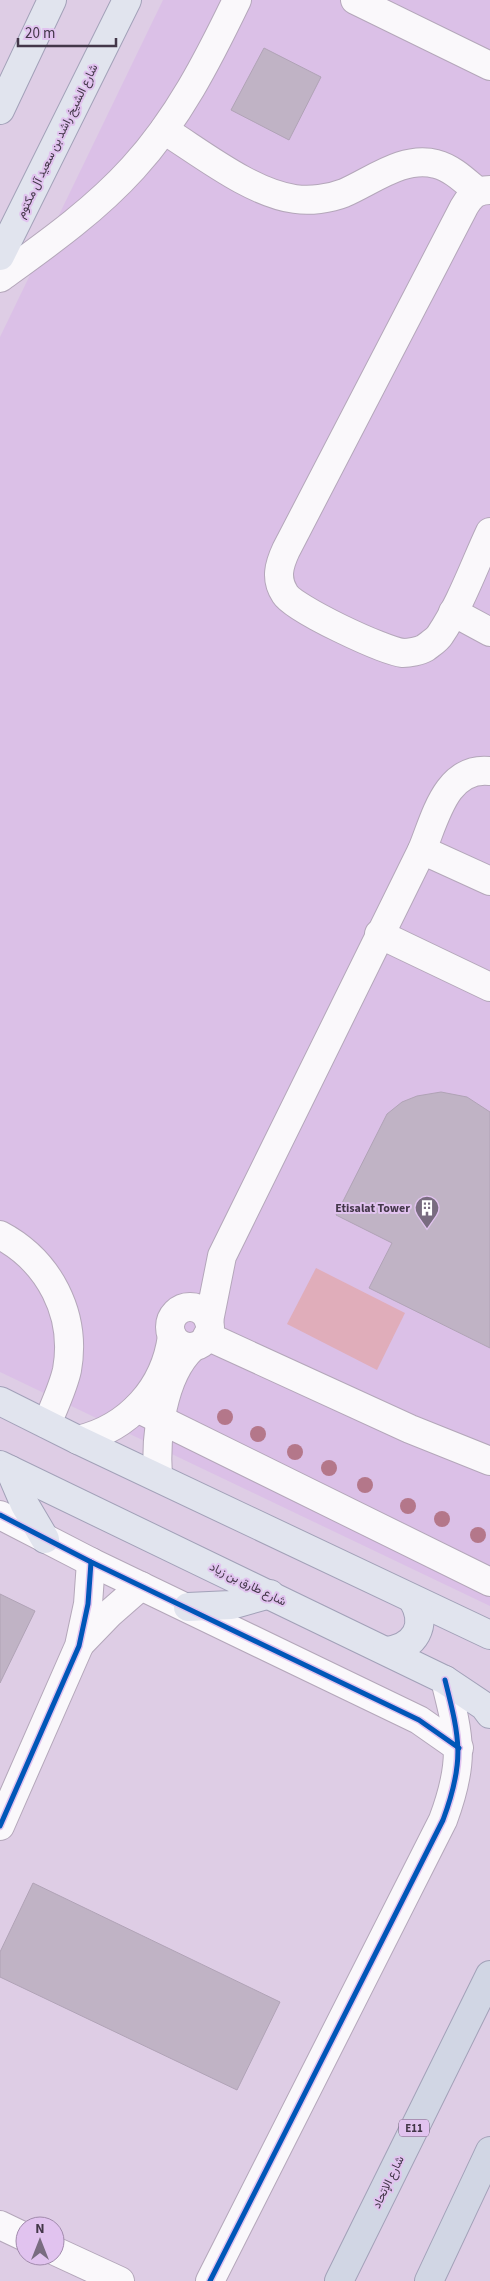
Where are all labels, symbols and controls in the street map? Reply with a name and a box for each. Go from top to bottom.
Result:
scale bar [18,15,115,47]
text: 20 m [25,23,55,44]
street label: شارع الشيخ راشد بن سعيد آل مكتوم [13,61,102,221]
building icon: Etisalat Tower [414,1195,440,1229]
place label: Etisalat Tower [335,1200,410,1217]
street label: شارع طارق بن زياد [207,1559,289,1610]
road number: E11 [399,2120,429,2136]
street label: شارع الإتحاد [368,2153,409,2212]
north arrow [15,2216,65,2266]
text: N [35,2219,45,2239]

